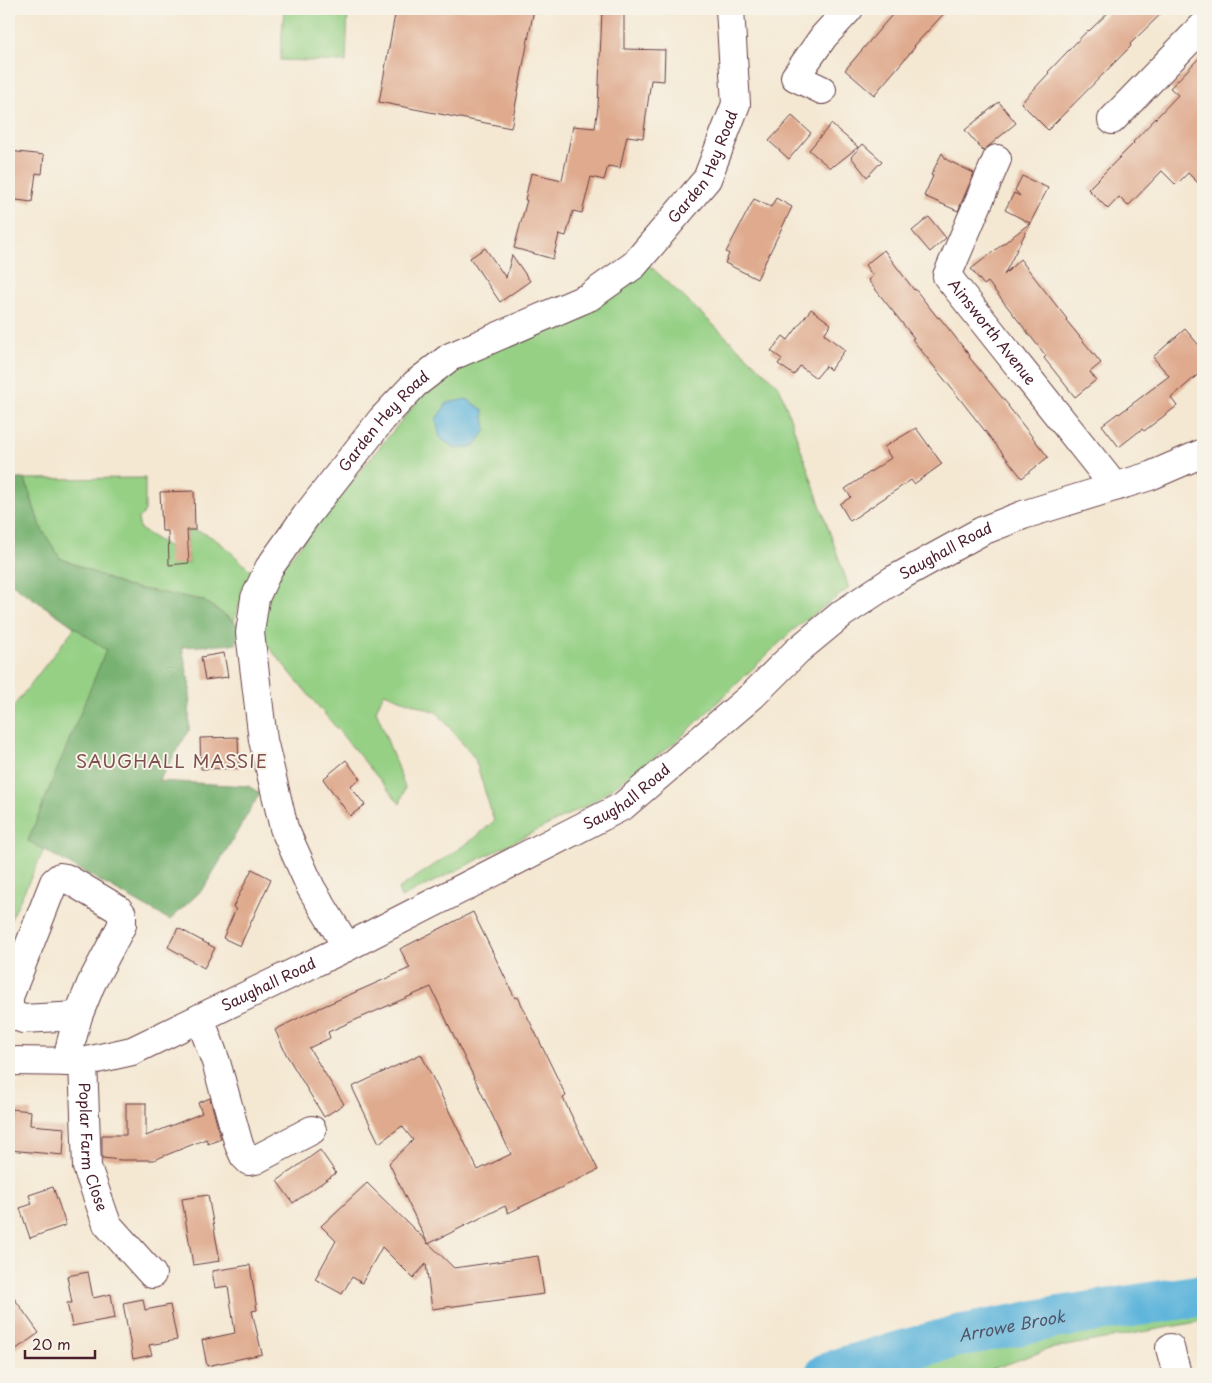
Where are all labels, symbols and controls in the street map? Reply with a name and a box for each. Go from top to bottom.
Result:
street label: Garden Hey Road [661,106,743,228]
street label: Ainsworth Avenue [943,273,1042,389]
street label: Garden Hey Road [332,364,433,476]
street label: Saughall Road [894,515,995,585]
district label: SAUGHALL MASSIE [76,747,268,774]
street label: Saughall Road [578,757,675,835]
street label: Saughall Road [217,951,319,1016]
street label: Poplar Farm Close [74,1082,115,1214]
water label: Arrowe Brook [956,1303,1067,1347]
scale bar [25,1328,95,1360]
text: 20 m [32,1332,71,1355]

